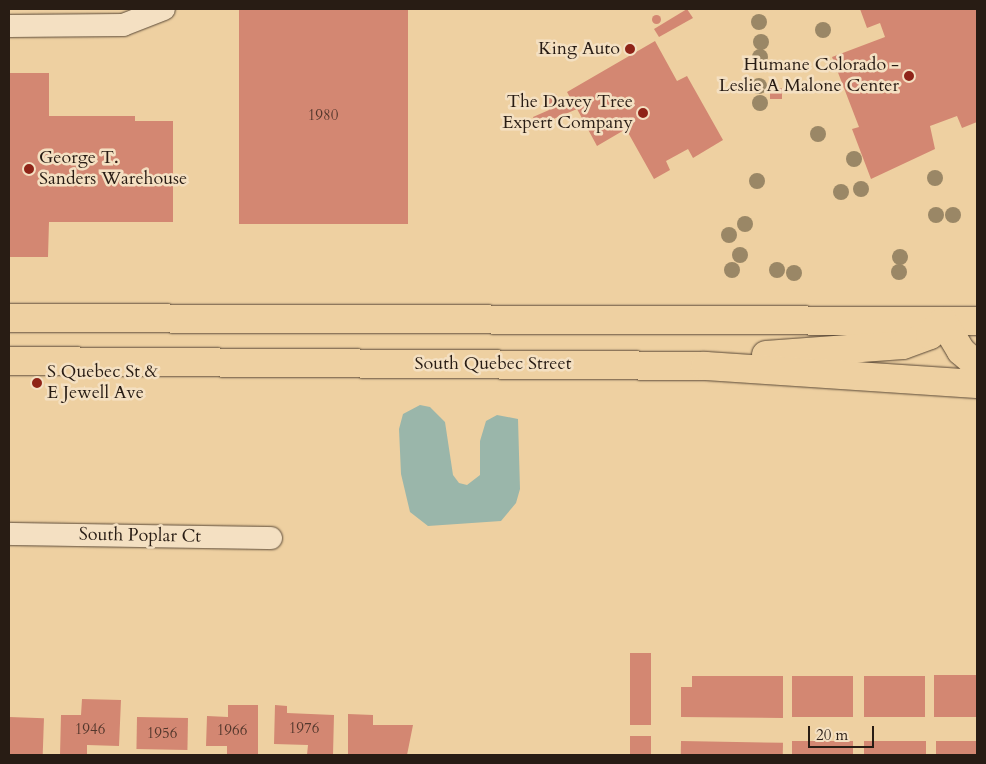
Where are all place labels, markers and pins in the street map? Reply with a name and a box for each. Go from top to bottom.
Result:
place label: King Auto [538,38,620,60]
marker: King Auto [624,43,636,55]
place label: Humane Colorado - Leslie A Malone Center [719,55,899,98]
marker: Humane Colorado - Leslie A Malone Center [903,70,915,82]
place label: The Davey Tree Expert Company [502,92,633,134]
marker: The Davey Tree Expert Company [637,107,649,119]
place label: George T. Sanders Warehouse [39,148,187,190]
marker: George T. Sanders Warehouse [23,163,35,175]
place label: S Quebec St & E Jewell Ave [47,362,158,404]
marker: S Quebec St & E Jewell Ave [31,377,43,389]

